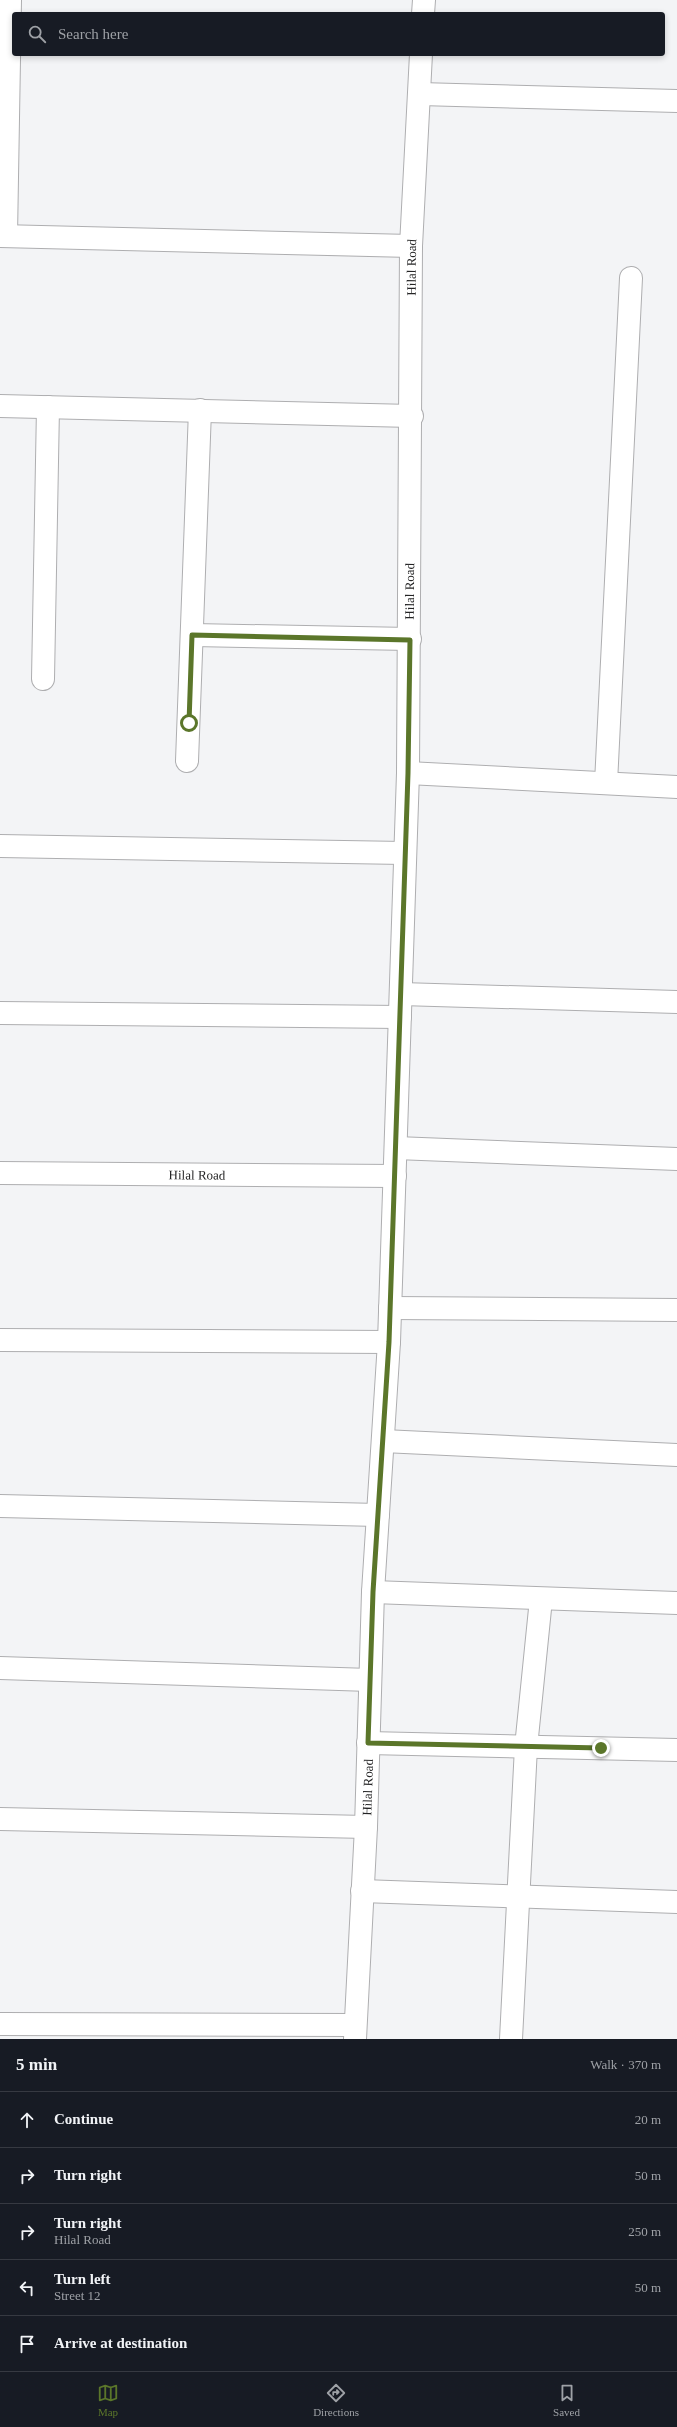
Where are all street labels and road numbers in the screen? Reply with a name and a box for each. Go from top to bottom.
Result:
street label: Hilal Road [404,238,419,296]
street label: Hilal Road [402,562,417,620]
street label: Hilal Road [169,1167,226,1183]
street label: Hilal Road [359,1758,376,1816]

